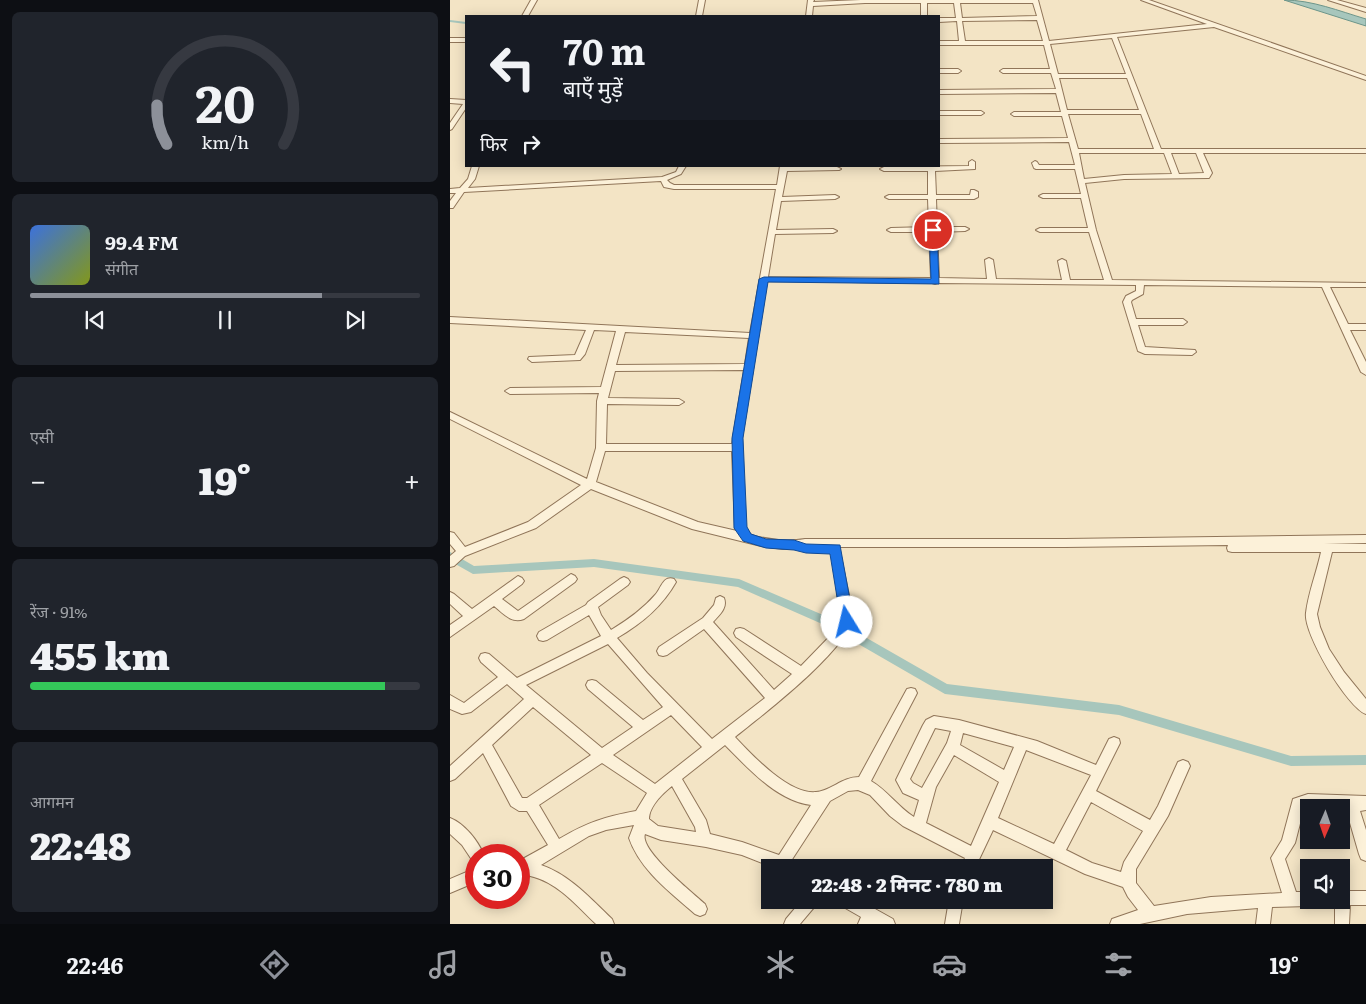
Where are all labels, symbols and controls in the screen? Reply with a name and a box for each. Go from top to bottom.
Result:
text: 70 m [563,24,645,76]
icon: left [480,35,545,100]
text: 20 [195,62,255,139]
text: बाएँ मुड़ें [563,71,623,104]
text: km/h [201,128,249,155]
text: फिर [480,129,507,157]
icon: right [517,130,545,158]
pin [912,209,954,251]
icon: arrive [919,216,947,244]
text: 99.4 FM [105,228,178,256]
text: संगीत [105,256,138,280]
icon: previous [81,306,109,334]
icon: pause [211,306,239,334]
icon: next [341,306,369,334]
text: एसी [30,424,54,448]
text: 19° [199,450,251,507]
text: − [30,458,46,500]
text: + [404,458,420,500]
position arrow [820,595,872,647]
text: रेंज · 91% [30,599,88,623]
text: 455 km [30,625,170,682]
text: आगमन [30,789,74,813]
north arrow [1300,799,1350,849]
map controls [1300,799,1350,909]
text: 22:48 [30,815,131,872]
speed limit sign: 30 [465,844,530,909]
button: sound [1300,859,1350,909]
text: 22:48 · 2 मिनट · 780 m [812,870,1002,898]
icon: directions [257,947,292,982]
icon: music [426,947,461,982]
icon: phone [595,947,630,982]
icon: climate [763,947,798,982]
icon: car [932,947,967,982]
icon: filters [1101,947,1136,982]
text: 22:46 [67,948,123,981]
text: 19° [1270,948,1299,981]

